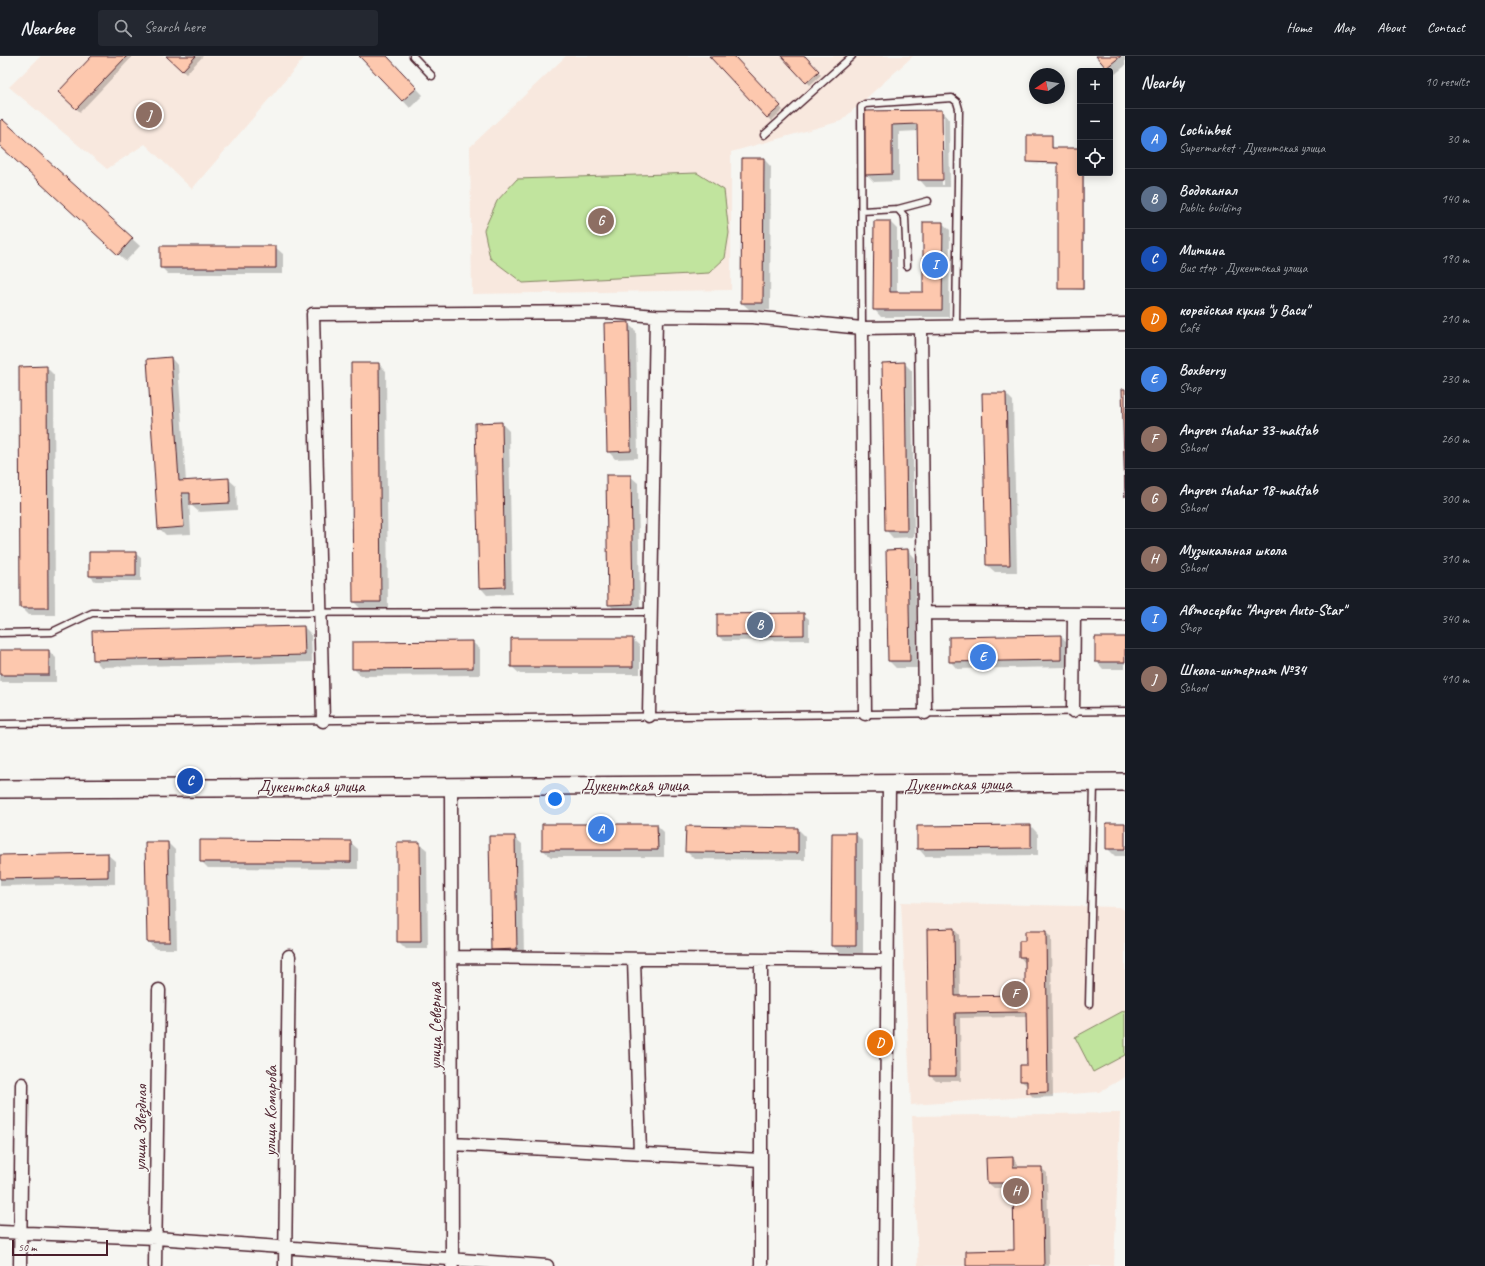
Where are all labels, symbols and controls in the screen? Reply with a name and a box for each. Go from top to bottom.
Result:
search box [98,10,378,46]
text: Nearbee [20,16,74,40]
icon: search [112,17,134,39]
text: Search here [144,18,205,37]
text: Home [1286,19,1312,36]
text: Map [1334,19,1355,36]
text: About [1377,19,1405,36]
text: Contact [1427,19,1465,36]
north arrow [1029,68,1065,104]
map controls [1077,68,1113,176]
button: + [1077,68,1113,104]
text: Nearby [1141,72,1184,93]
text: 10 results [1425,74,1469,90]
pin: J [136,100,162,130]
button: − [1077,104,1113,140]
text: Lochinbek [1179,121,1230,140]
text: A [1151,131,1157,147]
text: 30 m [1447,131,1469,147]
button: locate [1077,140,1113,176]
text: Supermarket · Дукентская улица [1179,140,1325,156]
text: Водоканал [1179,181,1237,200]
text: B [1151,191,1157,207]
text: 140 m [1441,191,1469,207]
text: Public building [1179,200,1241,216]
pin: G [588,206,614,236]
text: Митина [1179,241,1224,260]
pin: I [922,250,948,280]
text: C [1151,251,1157,267]
text: 190 m [1441,251,1469,267]
text: Bus stop · Дукентская улица [1179,260,1307,276]
text: корейская кухня "у Васи" [1179,301,1309,320]
text: D [1150,311,1158,327]
text: 210 m [1441,311,1469,327]
text: Café [1179,320,1199,336]
text: Boxberry [1179,361,1225,380]
text: E [1151,371,1157,387]
text: 230 m [1441,371,1469,387]
text: Shop [1179,380,1201,396]
text: Angren shahar 33-maktab [1179,421,1318,440]
text: F [1151,431,1157,447]
text: 260 m [1441,431,1469,447]
text: School [1179,440,1207,456]
text: Angren shahar 18-maktab [1179,481,1318,500]
text: G [1151,491,1157,507]
text: 300 m [1441,491,1469,507]
text: School [1179,500,1207,516]
text: Музыкальная школа [1179,541,1286,560]
text: H [1150,551,1158,567]
text: 310 m [1441,551,1469,567]
text: School [1179,560,1207,576]
text: Автосервис "Angren Auto-Star" [1179,601,1346,620]
pin: B [747,610,773,640]
text: I [1151,611,1157,627]
text: 340 m [1441,611,1469,627]
text: Shop [1179,620,1201,636]
pin: E [970,642,996,672]
text: Школа-интернат №34 [1179,661,1306,680]
text: J [1152,671,1156,687]
text: 410 m [1441,671,1469,687]
text: School [1179,680,1207,696]
pin: C [177,766,203,796]
street label: Дукентская улица [904,773,1014,796]
street label: Дукентская улица [581,775,690,796]
street label: Дукентская улица [257,776,366,797]
your location [545,789,565,809]
pin: A [588,814,614,844]
pin: F [1002,979,1028,1009]
street label: улица Северная [425,981,446,1071]
pin: D [867,1028,893,1058]
street label: улица Комарова [259,1064,282,1158]
street label: улица Звездная [129,1083,153,1172]
pin: H [1003,1176,1029,1206]
scale bar [12,1238,108,1257]
text: 50 m [18,1240,37,1254]

